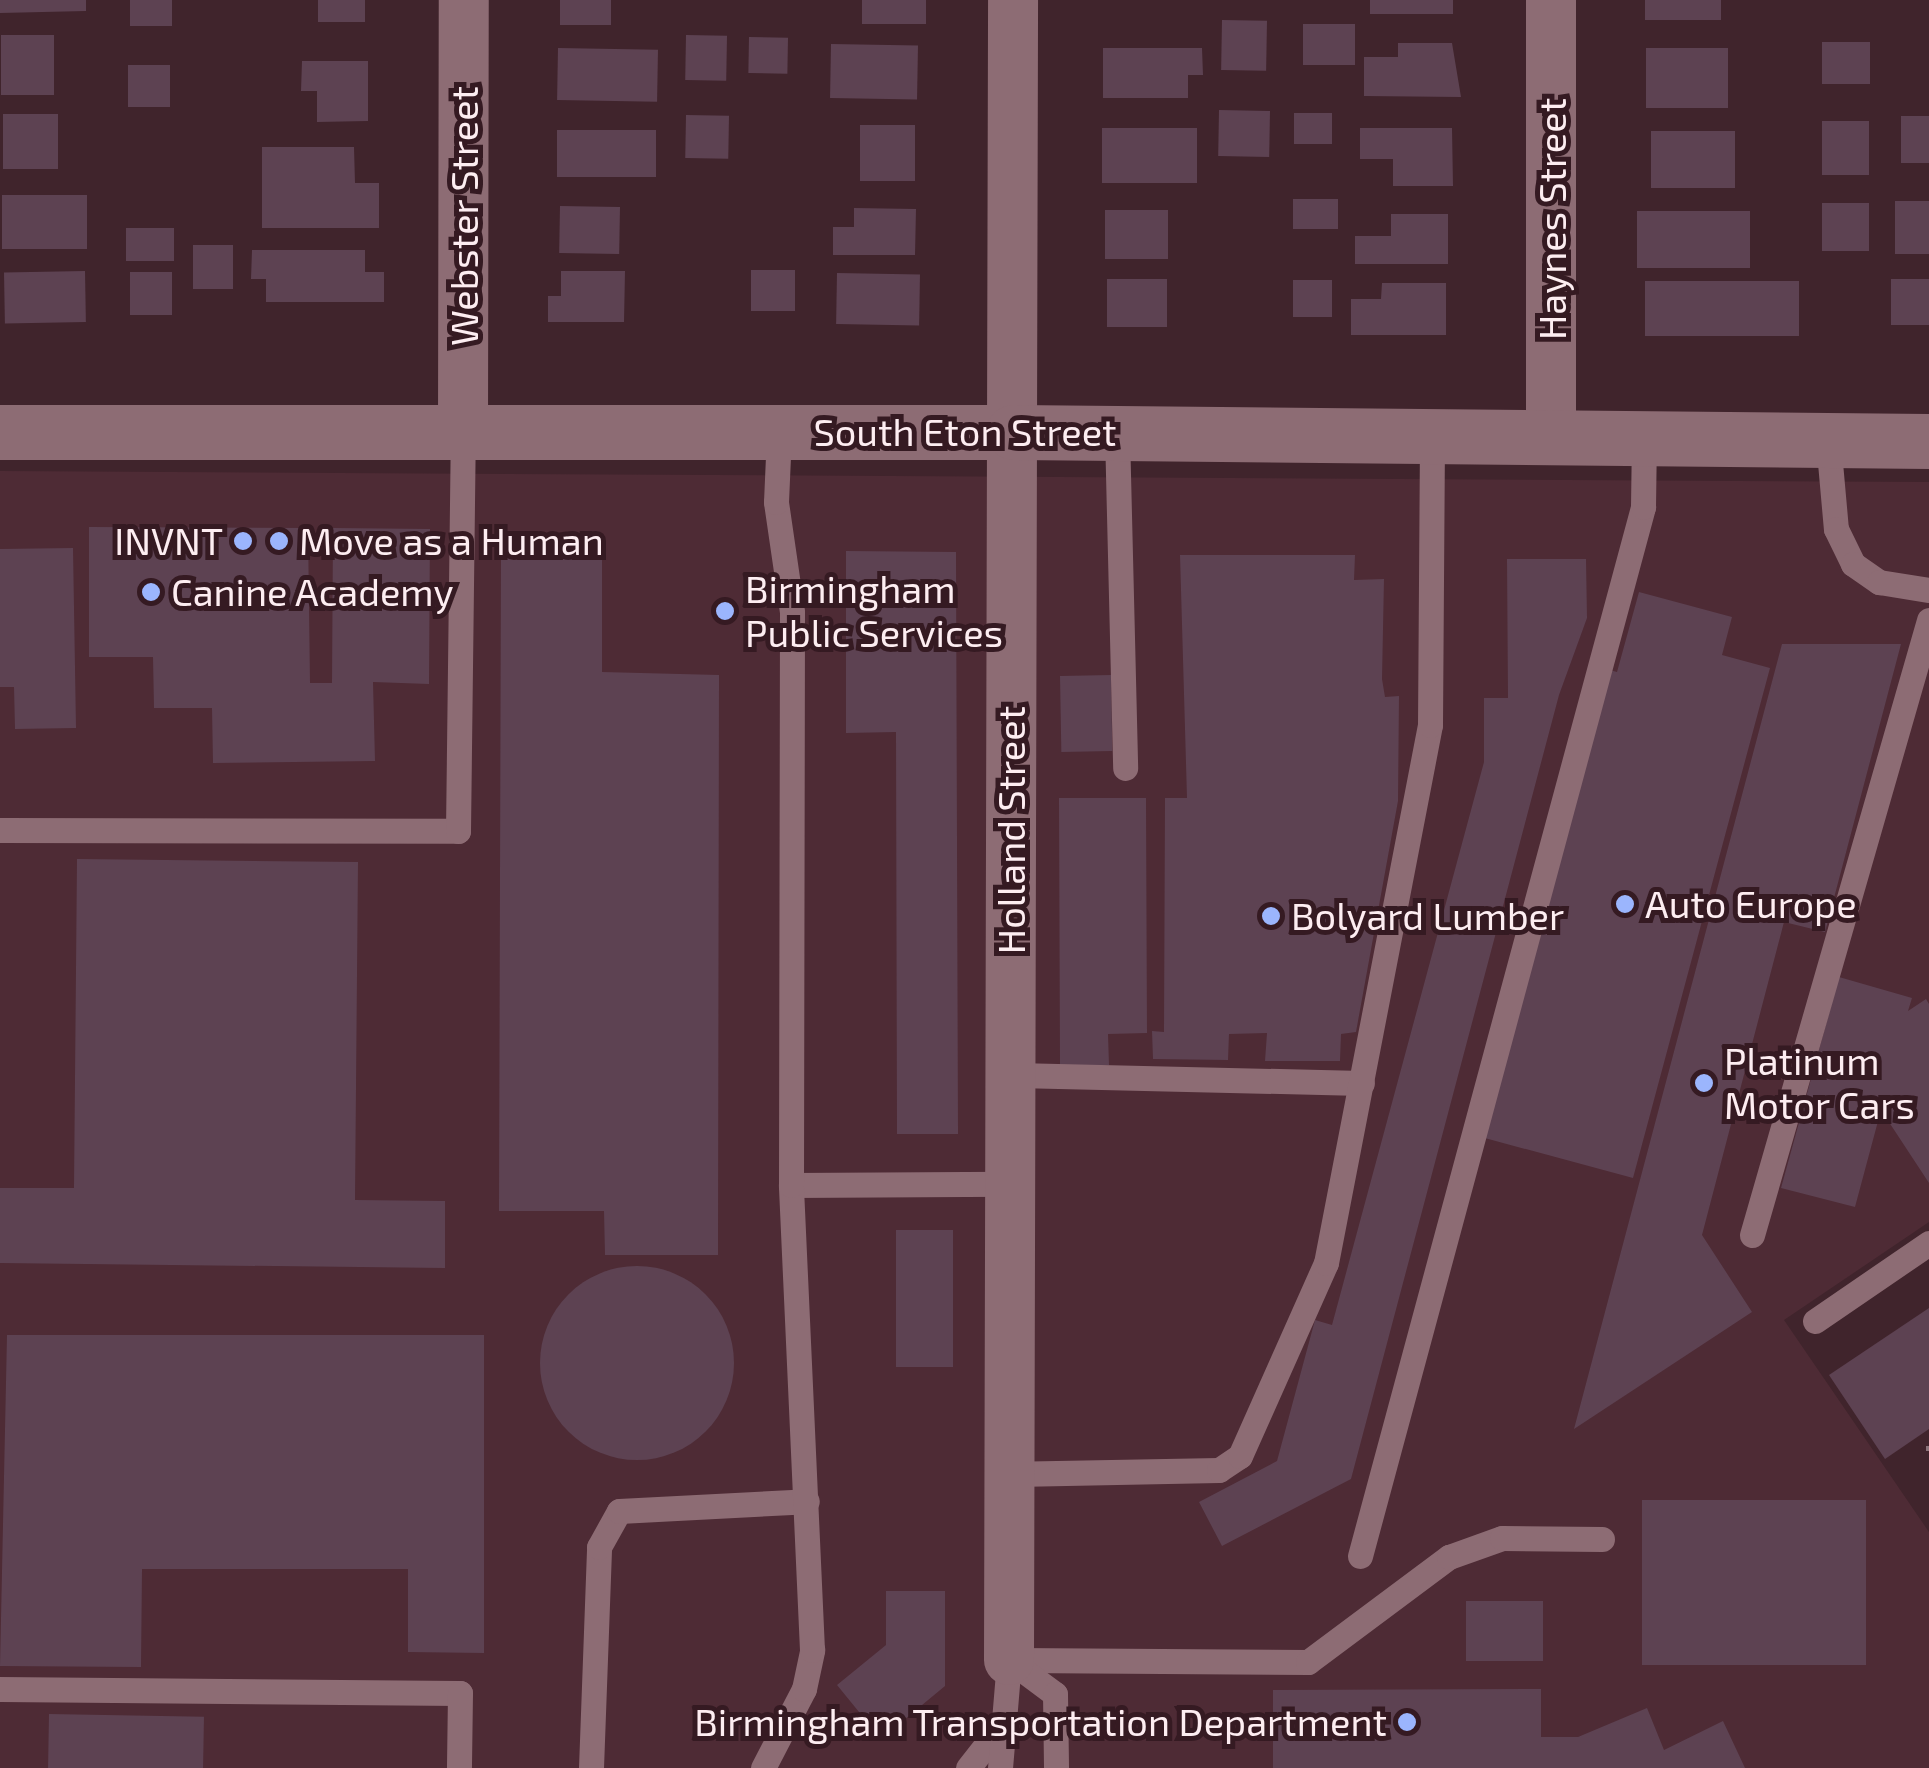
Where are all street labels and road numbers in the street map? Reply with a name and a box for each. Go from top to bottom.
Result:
street label: Webster Street [441,86,487,346]
street label: Haynes Street [1529,98,1575,340]
street label: South Eton Street [813,409,1117,455]
street label: Holland Street [988,706,1034,954]

